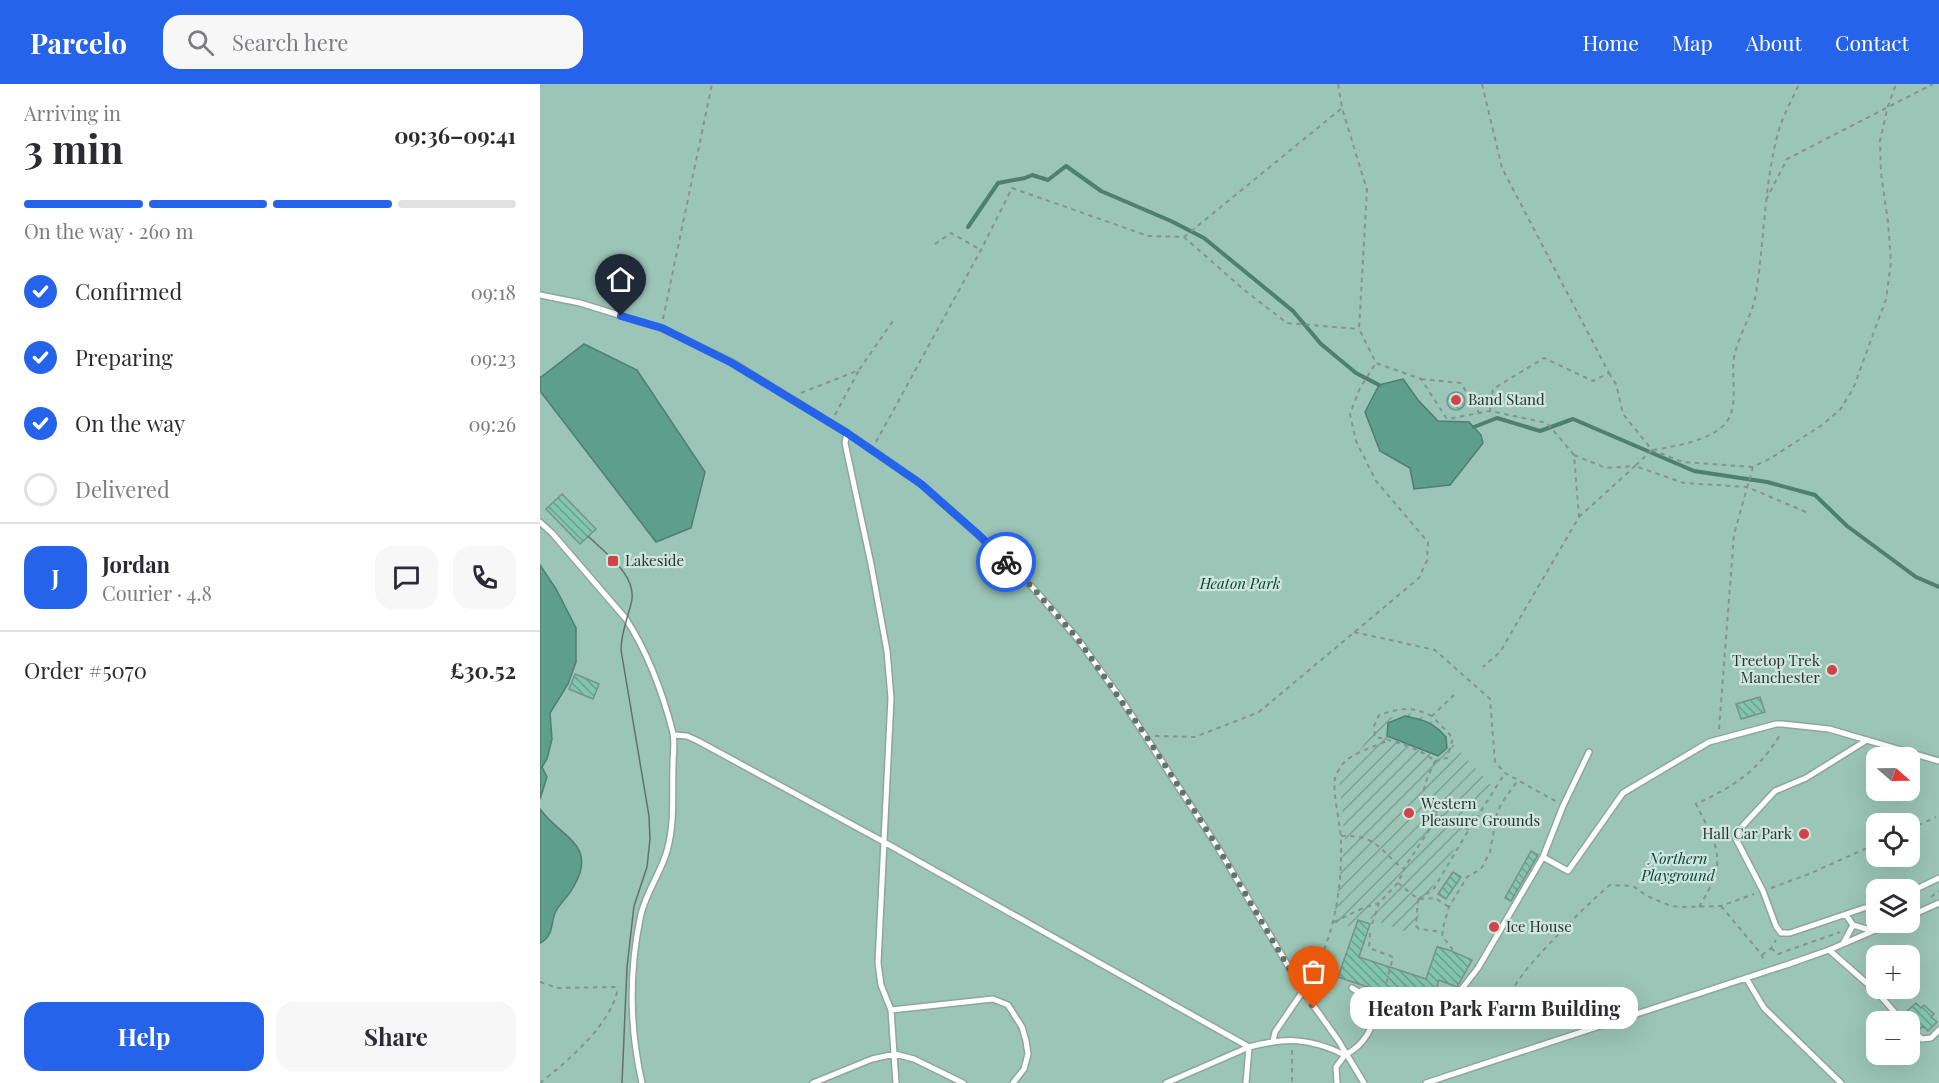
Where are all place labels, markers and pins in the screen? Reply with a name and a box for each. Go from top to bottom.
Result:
pin [595,254,646,316]
place label: Band Stand [1468,389,1545,409]
marker: Band Stand [1449,393,1463,407]
place label: Lakeside [625,550,684,570]
marker: Lakeside [606,554,620,568]
place label: Treetop Trek Manchester [1732,650,1821,687]
marker: Treetop Trek Manchester [1825,663,1839,677]
place label: Western Pleasure Grounds [1420,793,1540,830]
marker: Western Pleasure Grounds [1402,806,1416,820]
place label: Hall Car Park [1702,823,1793,843]
marker: Hall Car Park [1797,827,1811,841]
place label: Ice House [1506,916,1572,936]
marker: Ice House [1487,920,1501,934]
pin [1288,946,1339,1008]
callout: Heaton Park Farm Building [1350,987,1638,1029]

